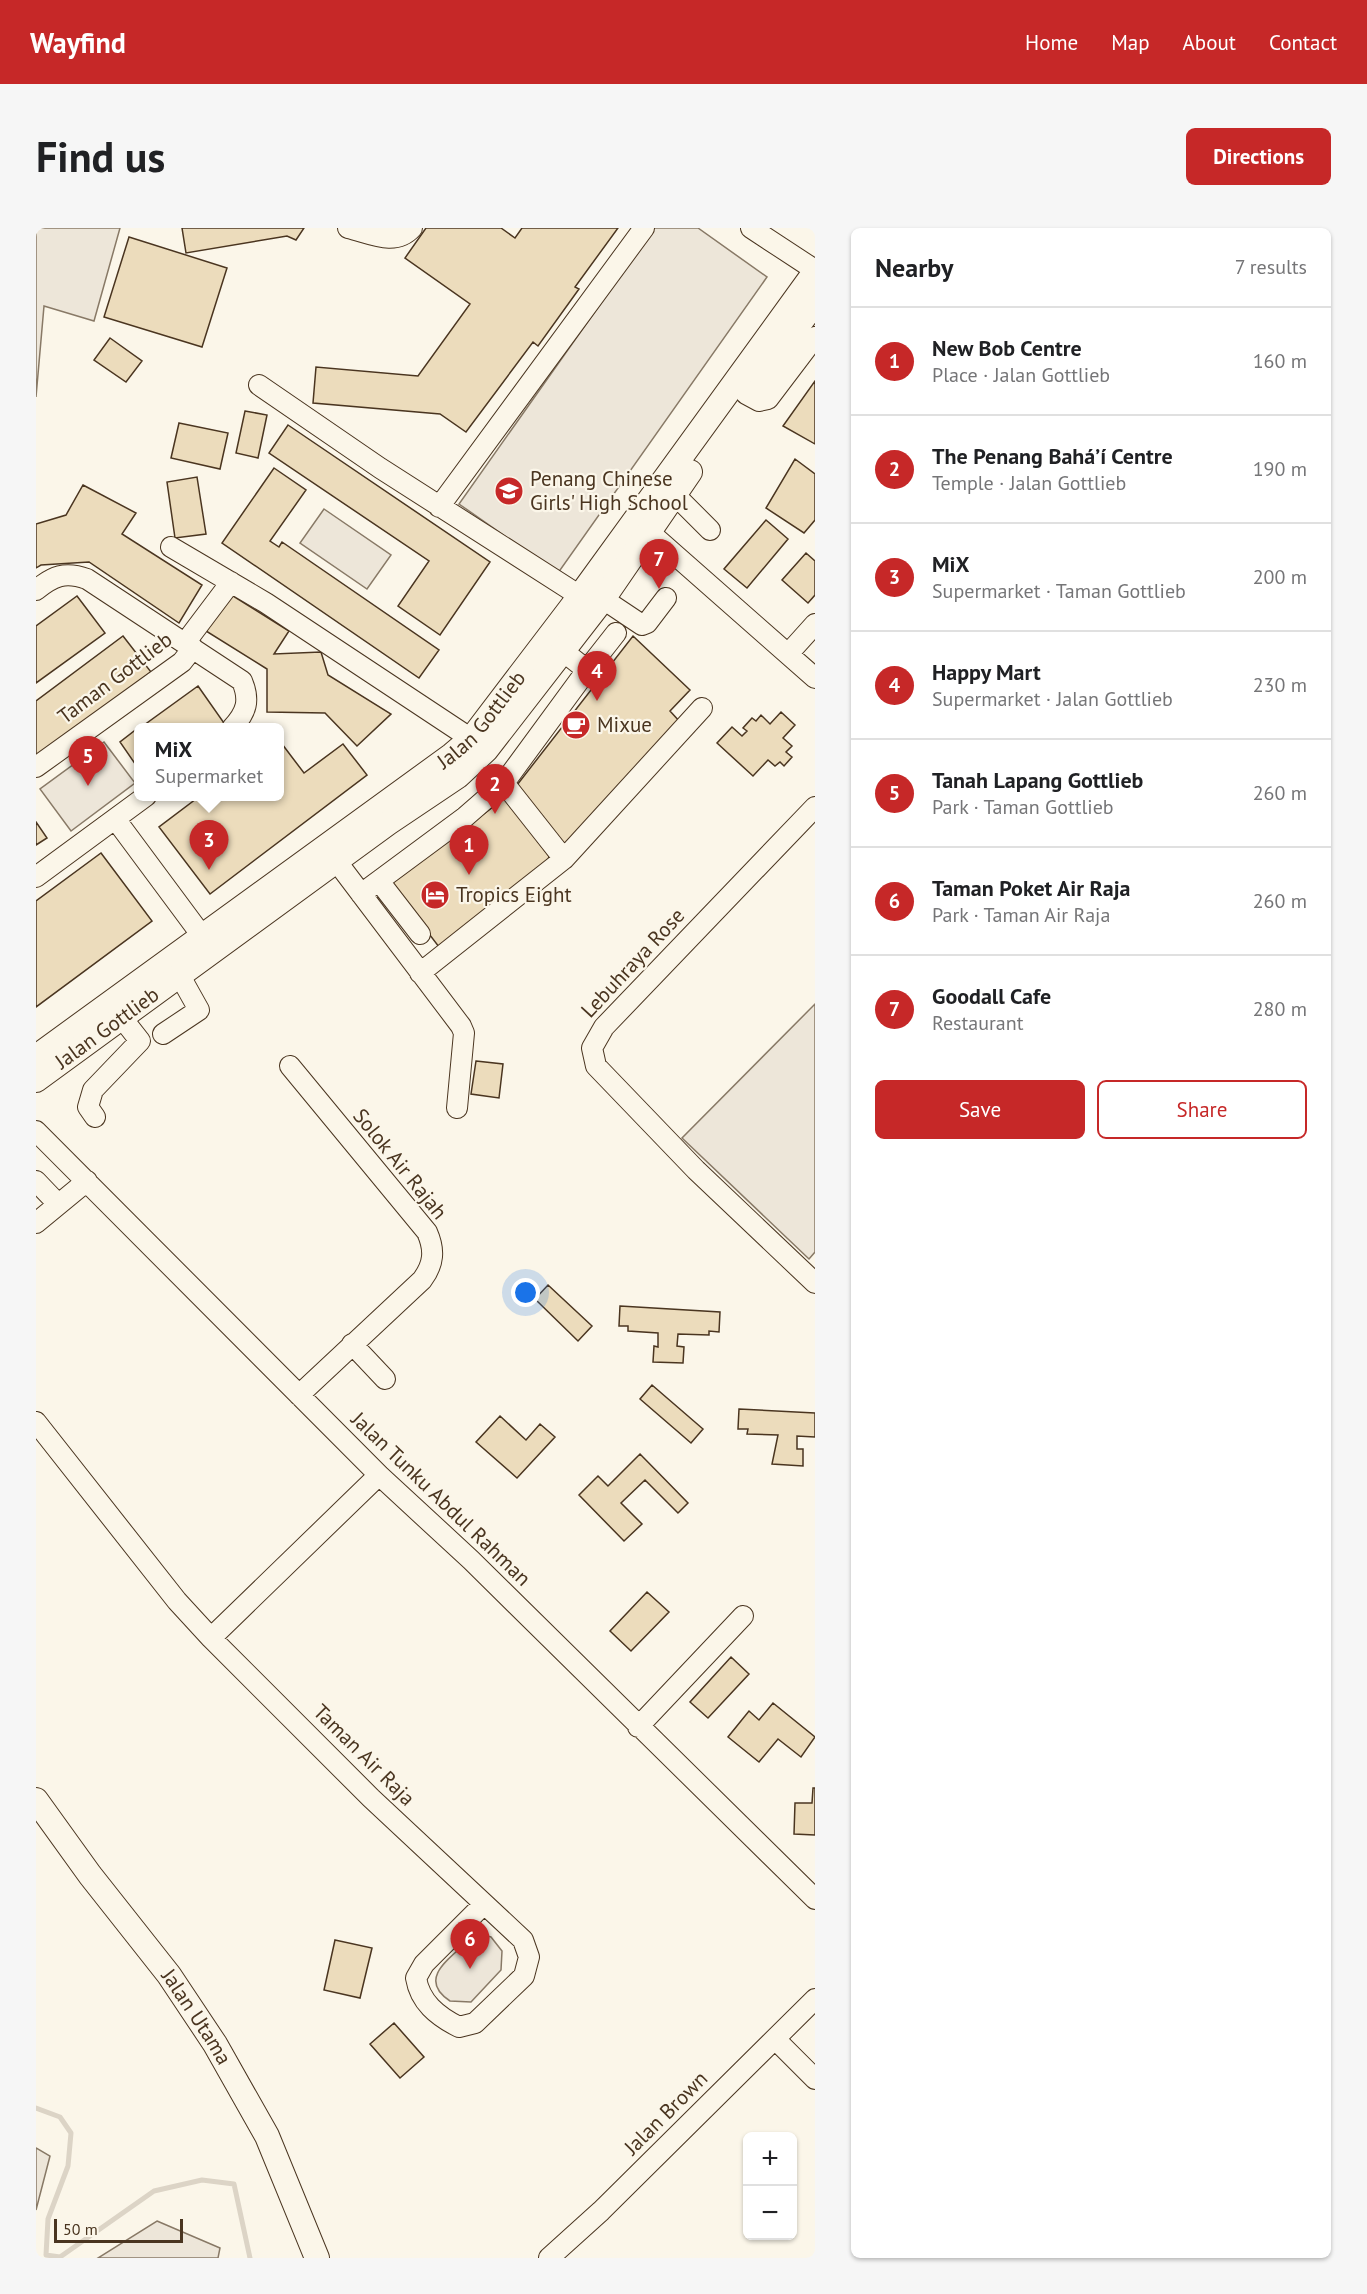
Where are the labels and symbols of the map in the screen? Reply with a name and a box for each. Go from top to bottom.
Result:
place label: Penang Chinese Girls' High School [530,465,688,516]
school or university icon: Penang Chinese Girls' High School [493,475,525,507]
pin: 7 [640,540,678,589]
street label: Taman Gottlieb [52,626,177,729]
pin: 4 [578,652,616,701]
street label: Jalan Gottlieb [431,665,531,775]
cafe icon: Mixue [560,709,592,741]
place label: Mixue [597,711,652,738]
pin: 5 [68,736,108,786]
pin: 2 [476,764,514,814]
pin: 3 [190,820,228,870]
pin: 1 [450,826,488,875]
hotel icon: Tropics Eight [419,879,451,911]
place label: Tropics Eight [456,881,572,908]
street label: Lebuhraya Rose [575,902,690,1023]
street label: Jalan Gottlieb [49,981,164,1075]
street label: Solok Air Rajah [347,1103,453,1225]
your location [511,1278,540,1307]
street label: Jalan Tunku Abdul Rahman [345,1405,537,1591]
street label: Taman Air Raja [308,1698,421,1811]
pin: 6 [450,1920,490,1969]
street label: Jalan Utama [155,1962,238,2069]
street label: Jalan Brown [617,2065,713,2161]
scale bar [54,2216,183,2244]

